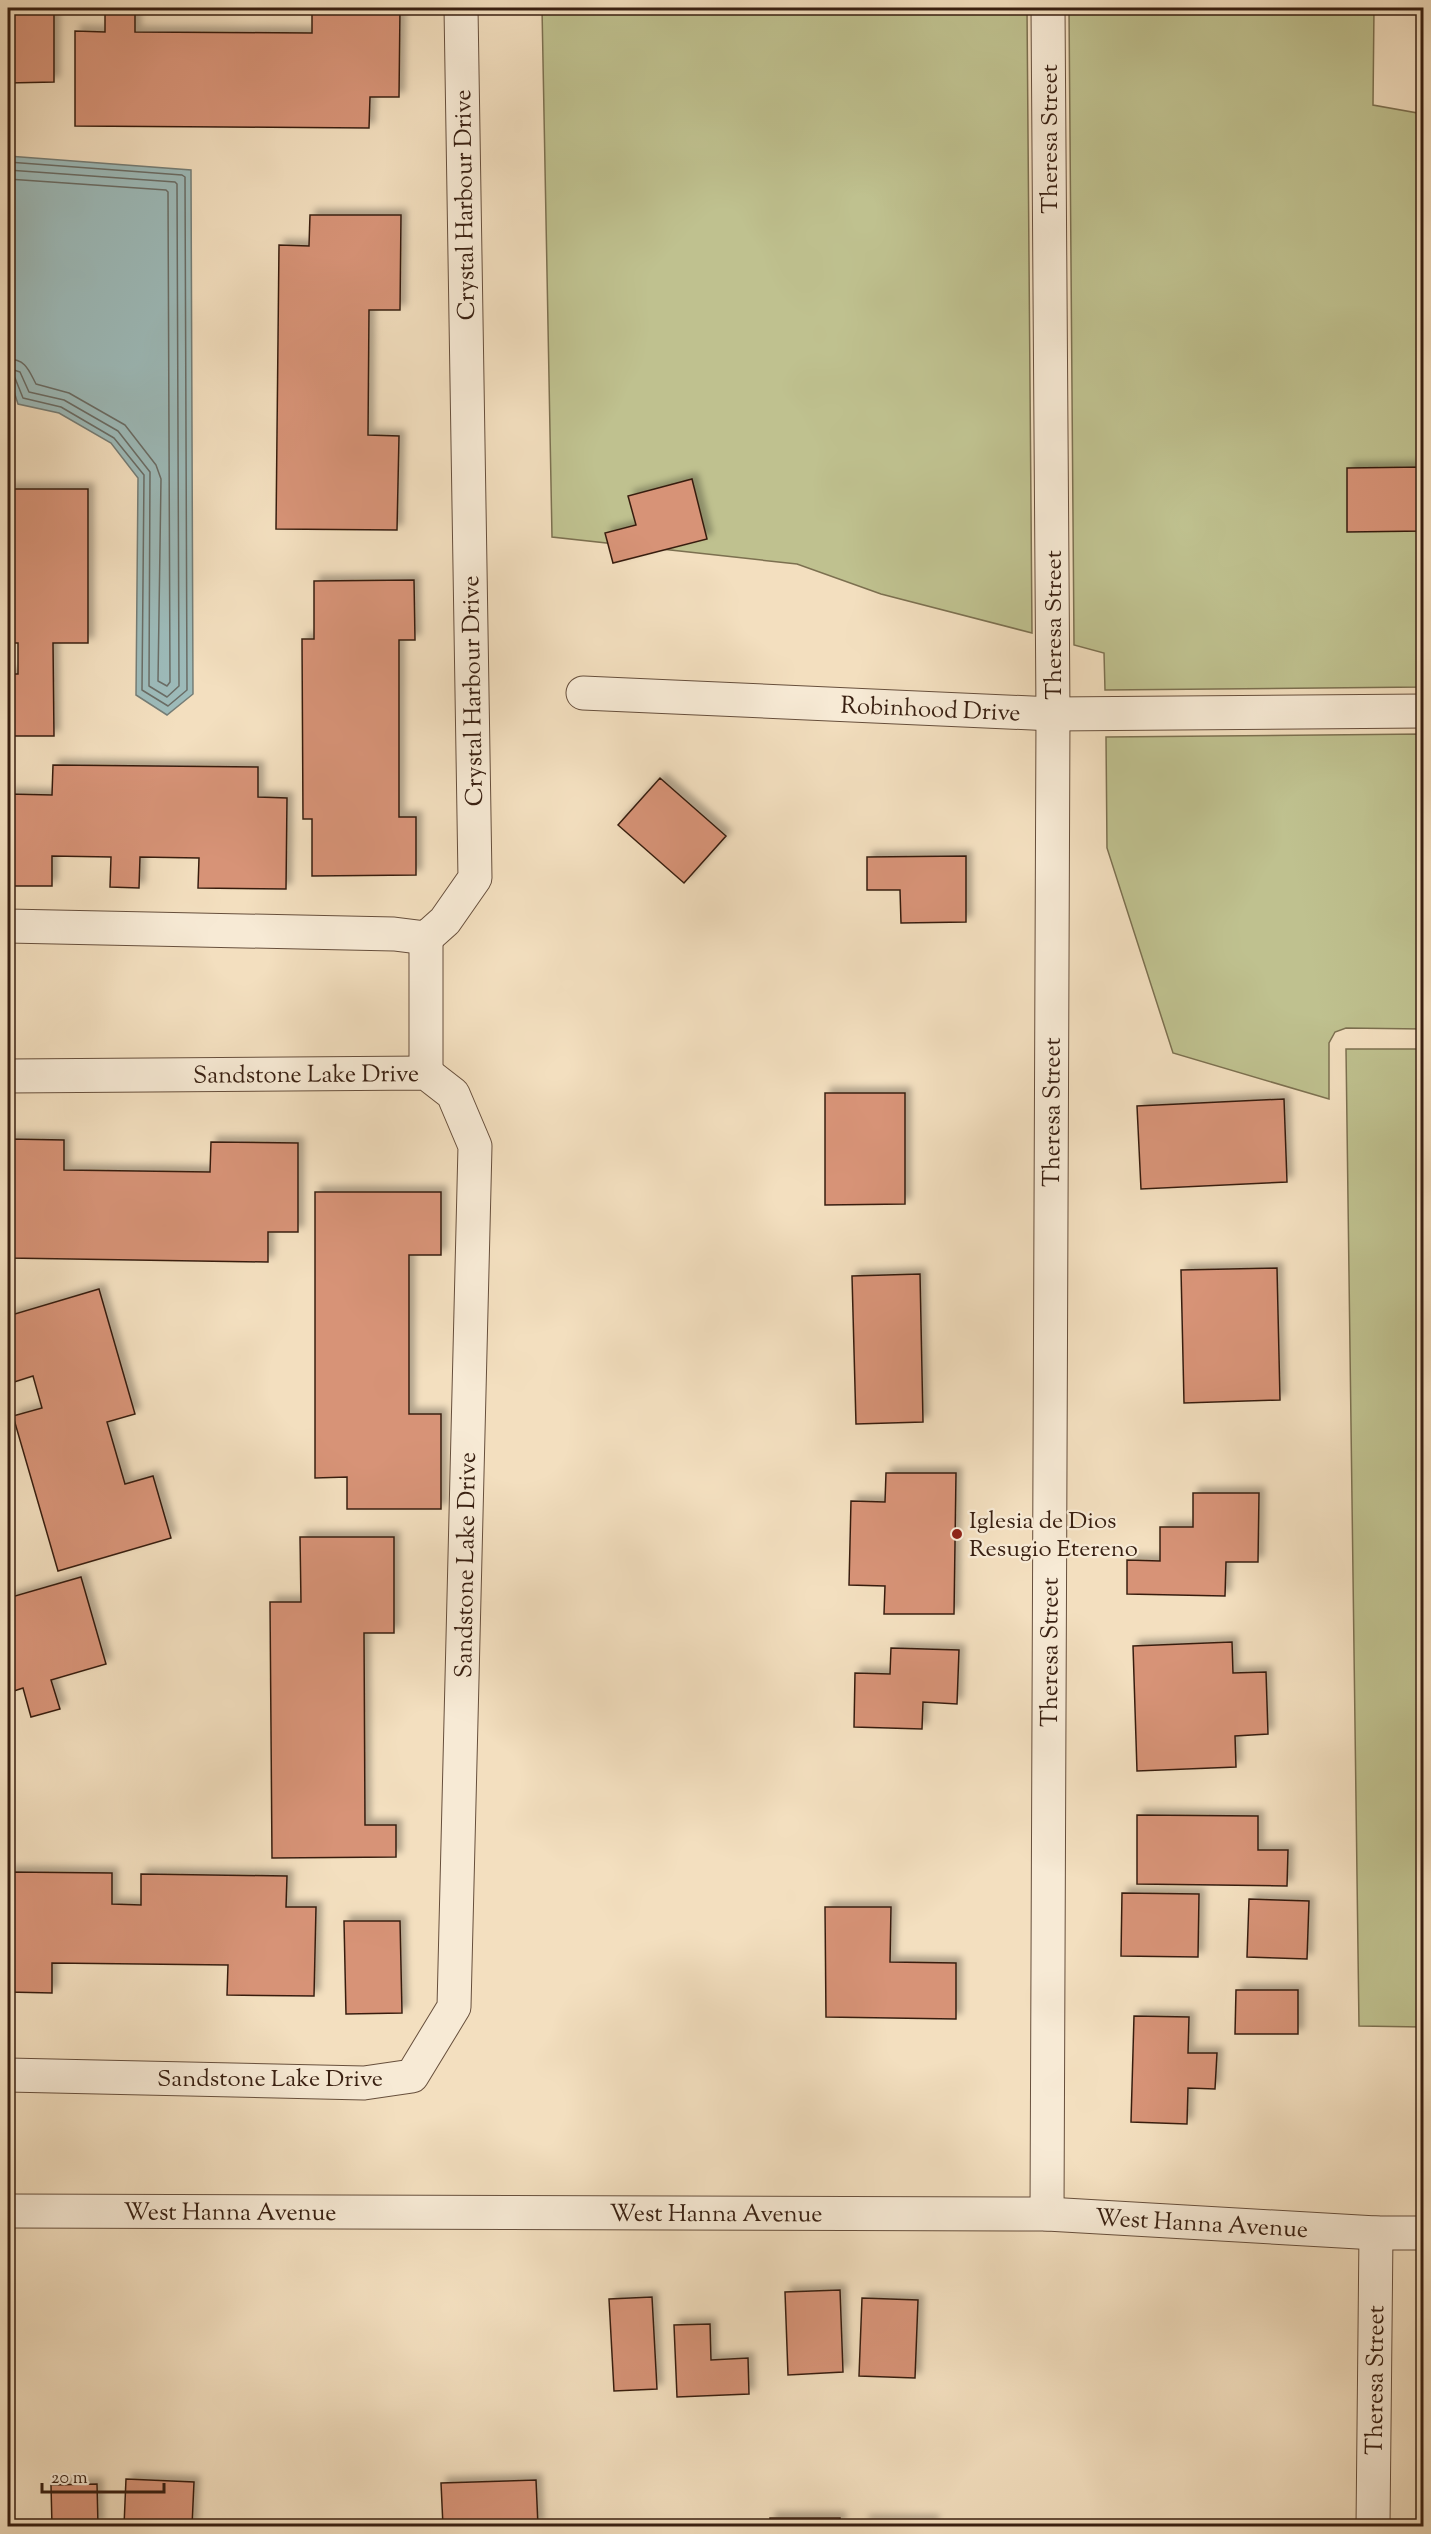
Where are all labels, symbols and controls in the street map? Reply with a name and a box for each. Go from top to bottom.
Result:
street label: Theresa Street [1034,64,1068,214]
street label: Crystal Harbour Drive [447,89,485,321]
street label: Theresa Street [1038,550,1072,700]
street label: Crystal Harbour Drive [455,575,493,807]
street label: Robinhood Drive [840,690,1021,732]
street label: Theresa Street [1036,1037,1071,1187]
street label: Sandstone Lake Drive [193,1058,419,1094]
street label: Sandstone Lake Drive [448,1452,486,1678]
place label: Iglesia de Dios Resugio Etereno [969,1505,1138,1567]
marker: Iglesia de Dios Resugio Etereno [950,1527,964,1541]
street label: Theresa Street [1034,1577,1069,1727]
street label: Sandstone Lake Drive [157,2063,383,2097]
street label: West Hanna Avenue [123,2196,337,2231]
street label: West Hanna Avenue [609,2198,823,2232]
street label: West Hanna Avenue [1094,2202,1309,2248]
street label: Theresa Street [1359,2305,1394,2455]
scale bar [42,2456,164,2494]
text: 20 m [51,2466,88,2492]

